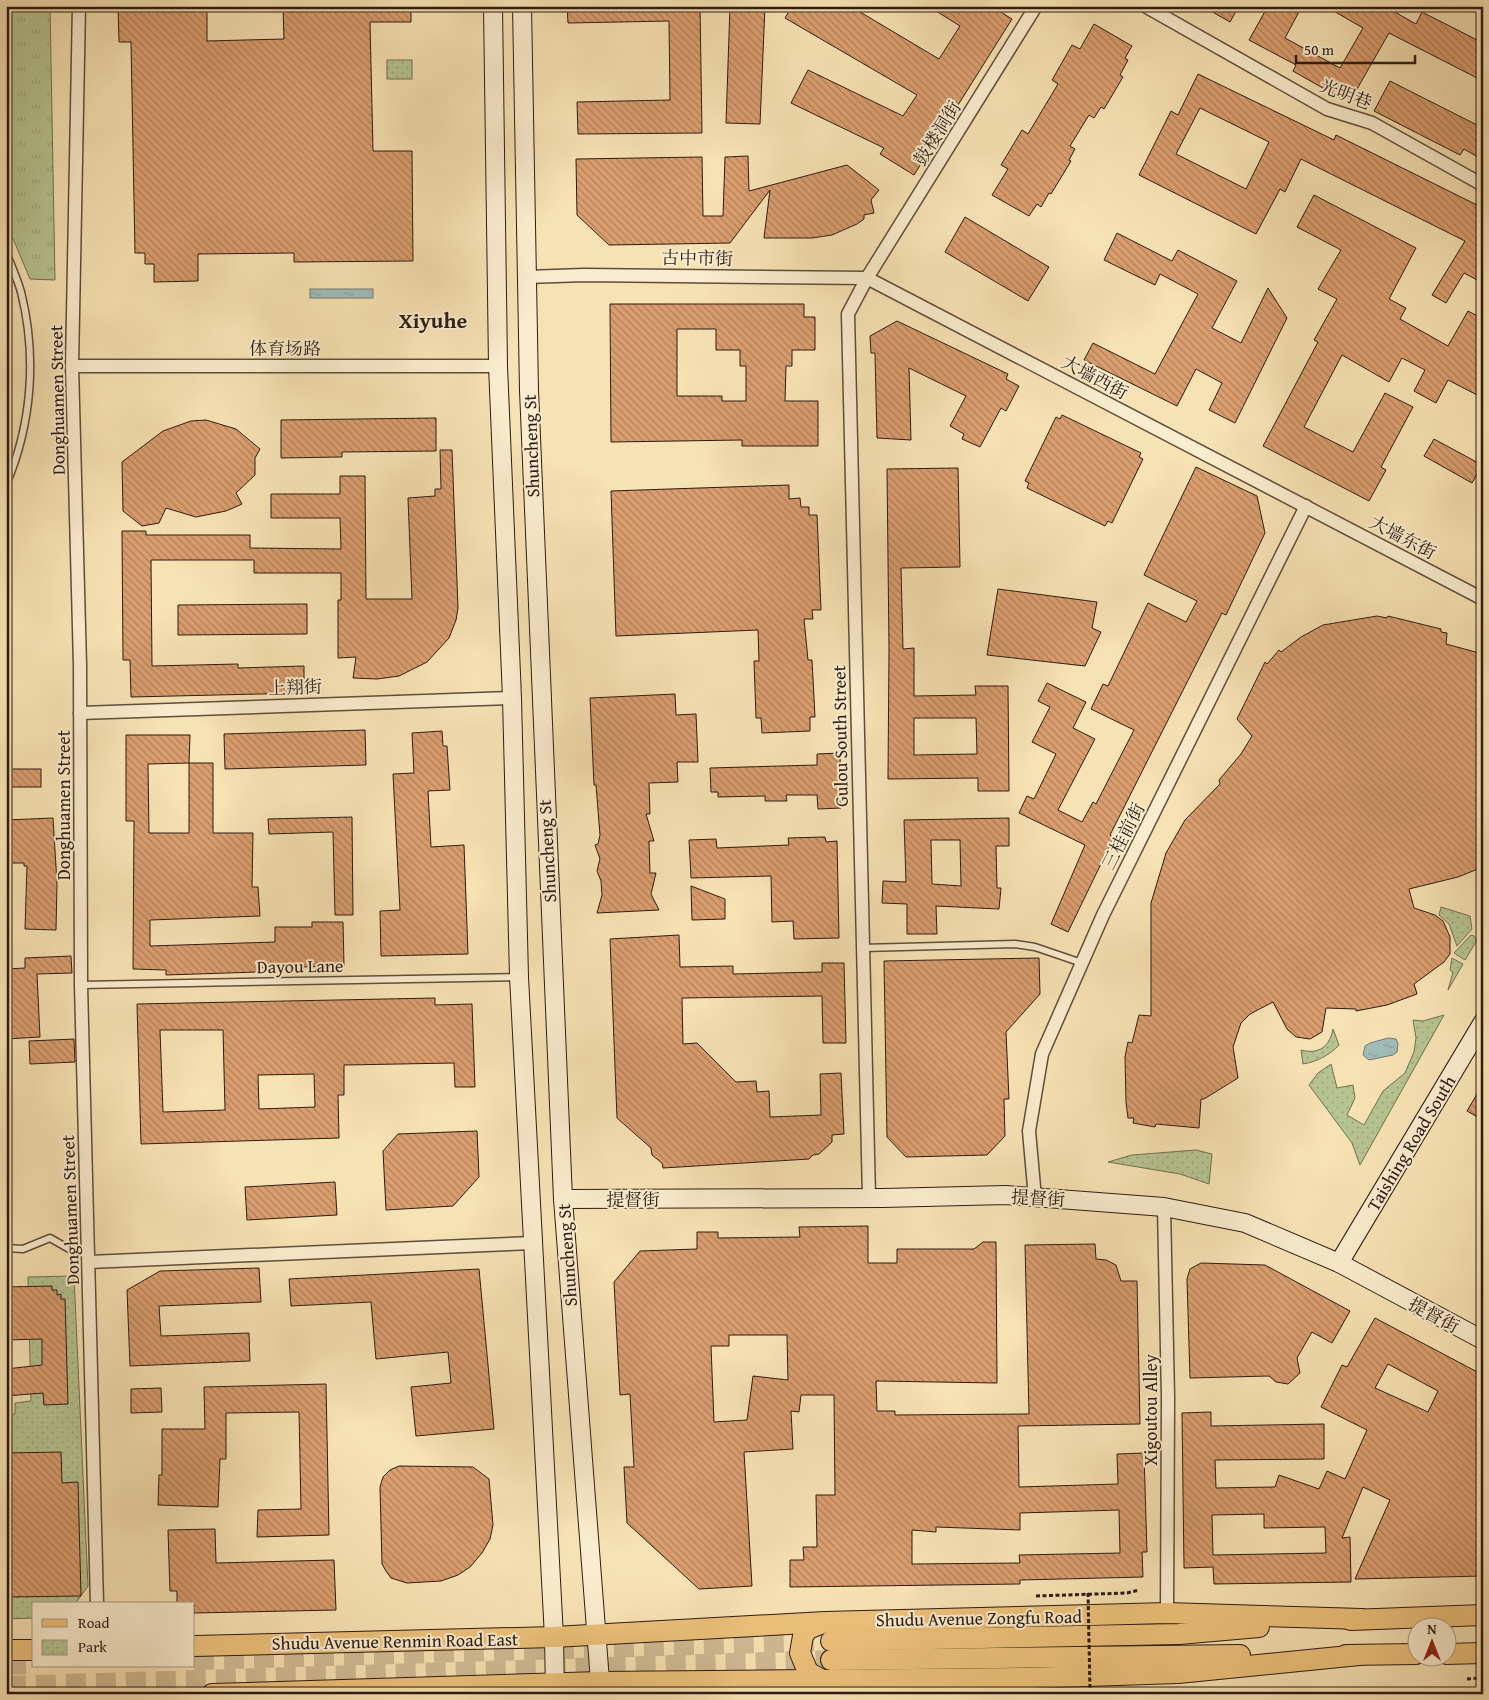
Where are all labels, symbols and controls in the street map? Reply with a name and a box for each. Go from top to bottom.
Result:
scale bar [1296,32,1415,64]
text: 50 m [1304,39,1335,60]
street label: 光明巷 [1316,72,1376,116]
street label: 鼓楼洞街 [906,95,968,171]
street label: 古中市街 [661,244,733,272]
district label: Xiyuhe [399,304,467,336]
street label: Donghuamen Street [42,324,72,475]
street label: 体育场路 [249,335,321,362]
street label: 大墙西街 [1057,348,1133,406]
street label: Shuncheng St [516,393,546,498]
street label: 大墙东街 [1365,508,1441,566]
street label: Gulou South Street [825,664,855,807]
street label: 上翔街 [268,673,322,701]
street label: Donghuamen Street [50,729,77,880]
street label: Shuncheng St [531,798,563,903]
street label: 三桂前街 [1095,798,1151,874]
street label: Dayou Lane [256,952,344,980]
street label: Taishing Road South [1360,1070,1462,1216]
street label: Donghuamen Street [54,1134,86,1286]
street label: 提督街 [1010,1183,1066,1213]
street label: 提督街 [606,1186,660,1213]
street label: Shuncheng St [550,1202,584,1307]
street label: 提督街 [1404,1290,1464,1340]
street label: Xigoutou Alley [1137,1354,1164,1466]
legend [32,1602,195,1668]
street label: Shudu Avenue Zongfu Road [876,1603,1083,1633]
text: Road [78,1612,109,1633]
north arrow [1406,1618,1456,1668]
text: N [1427,1619,1437,1639]
street label: Shudu Avenue Renmin Road East [271,1625,519,1657]
text: Park [78,1636,107,1657]

